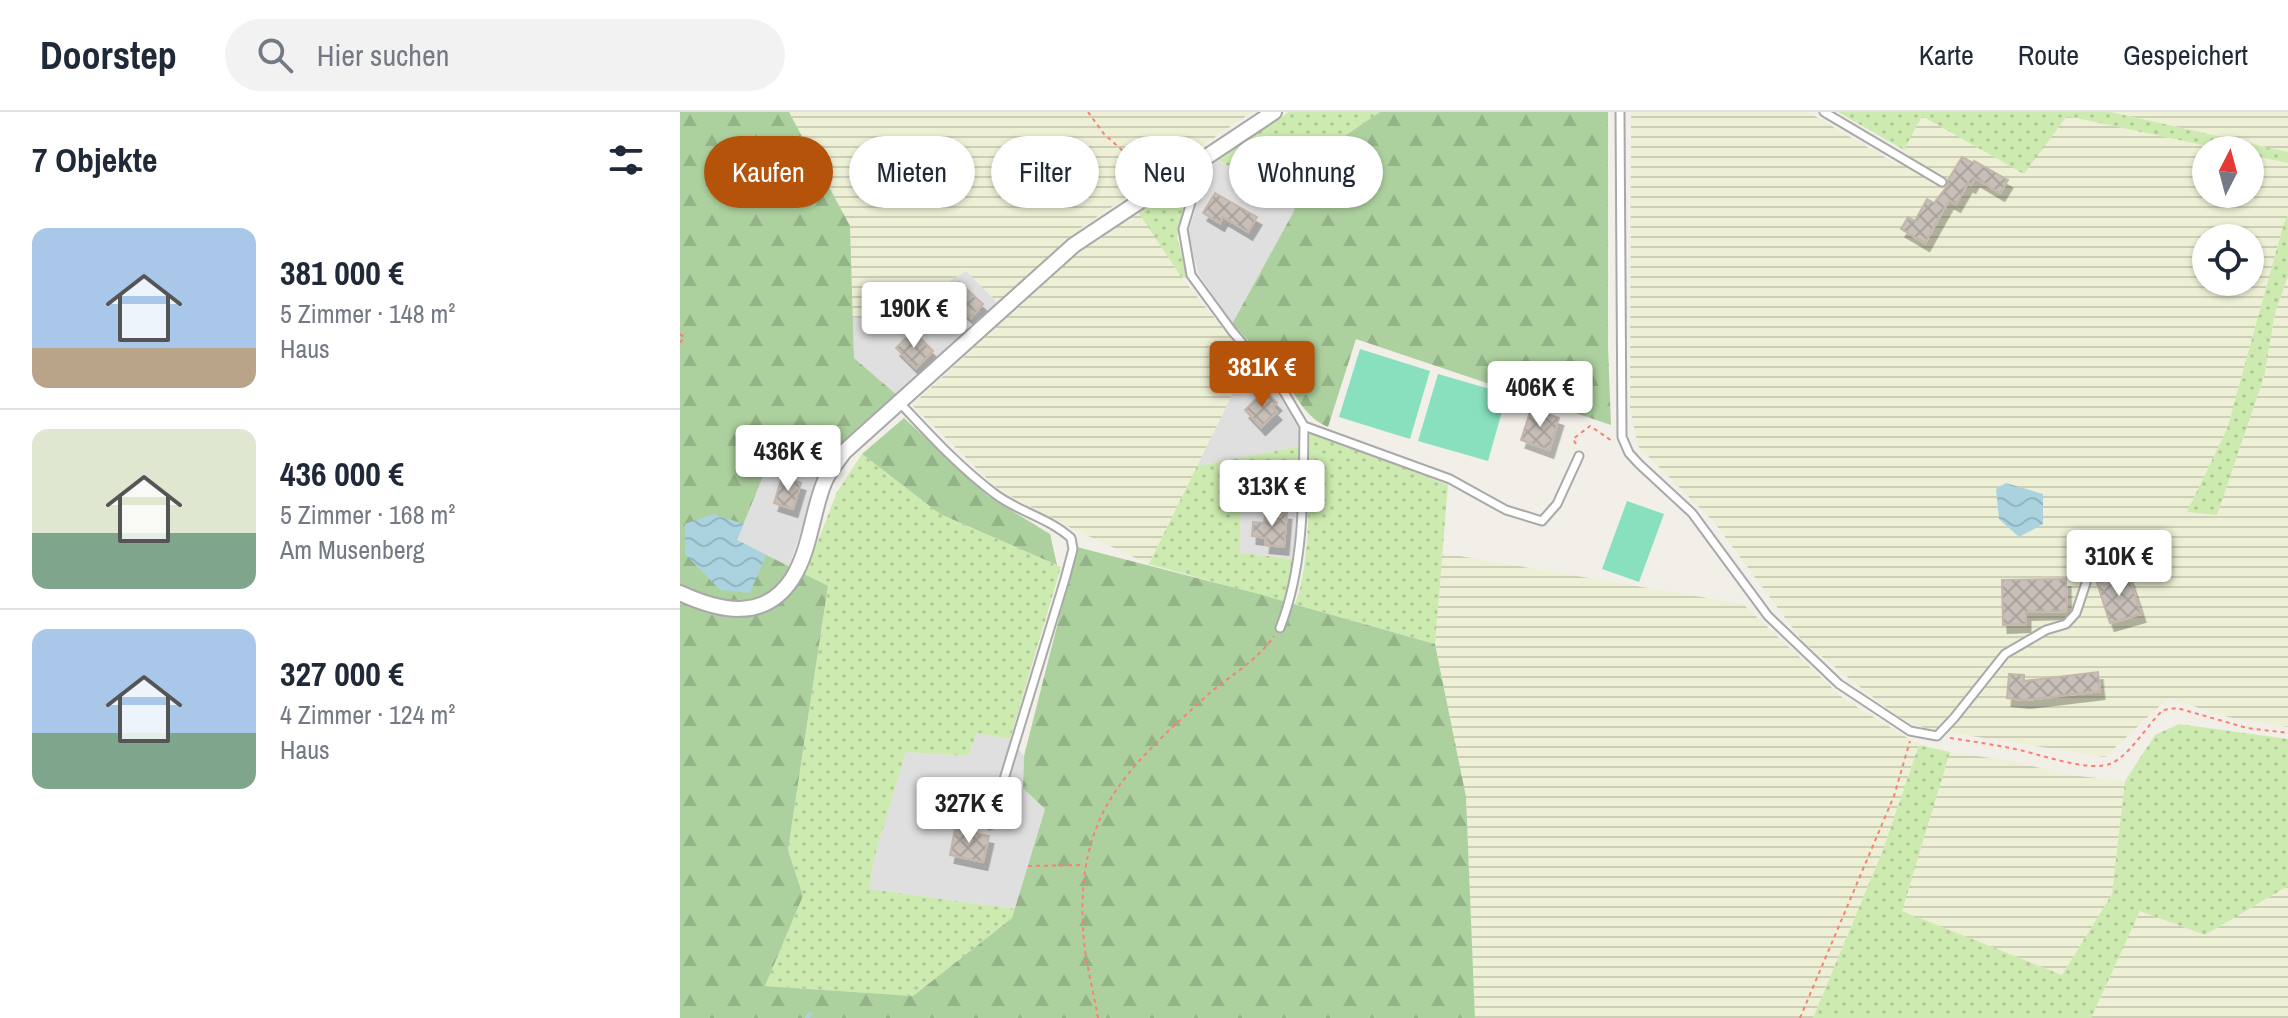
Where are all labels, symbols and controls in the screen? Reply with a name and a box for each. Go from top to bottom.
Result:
search box [225,19,785,91]
text: Doorstep [40,30,177,81]
icon: search [253,33,297,77]
text: Hier suchen [317,35,449,75]
text: Karte [1919,36,1974,74]
text: Route [2018,36,2079,74]
text: Gespeichert [2123,36,2248,74]
chip: Kaufen [704,136,833,208]
chip: Mieten [849,136,975,208]
chip: Filter [991,136,1099,208]
chip: Neu [1115,136,1213,208]
chip: Wohnung [1229,136,1383,208]
north arrow [2192,136,2264,208]
map controls [2192,136,2264,296]
text: 7 Objekte [32,137,158,183]
icon: filters [604,138,648,182]
button: locate [2192,224,2264,296]
text: 381 000 € [280,250,404,296]
icon: home [96,260,192,356]
pin: 190K € [849,282,979,350]
text: 190K € [880,290,948,325]
text: 5 Zimmer · 148 m² [280,296,455,331]
text: Haus [280,331,330,366]
pin: 381K € [1197,341,1327,409]
text: 381K € [1228,349,1296,384]
pin: 406K € [1475,361,1605,429]
text: 406K € [1506,369,1574,404]
pin: 436K € [723,425,853,493]
text: 436K € [754,433,822,468]
text: 436 000 € [280,451,404,497]
pin: 313K € [1207,460,1337,528]
icon: home [96,461,192,557]
text: 313K € [1238,468,1306,503]
text: 5 Zimmer · 168 m² [280,497,455,532]
pin: 310K € [2054,530,2184,598]
text: Am Musenberg [280,532,425,567]
text: 310K € [2085,538,2153,573]
text: 327 000 € [280,651,404,697]
icon: home [96,661,192,757]
text: 4 Zimmer · 124 m² [280,697,455,732]
text: Haus [280,732,330,767]
pin: 327K € [904,777,1034,845]
text: 327K € [935,785,1003,820]

